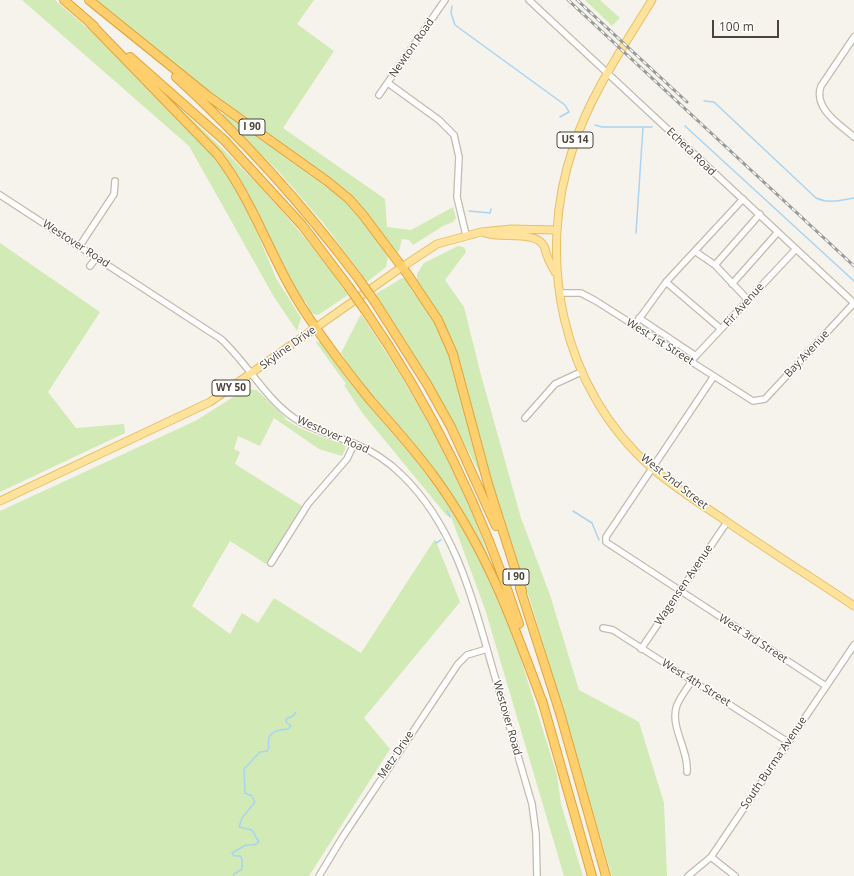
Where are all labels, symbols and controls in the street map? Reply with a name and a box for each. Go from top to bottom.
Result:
scale bar [714,12,781,38]
street label: Newton Road [387,16,437,80]
text: 100 m [719,18,754,35]
road number: I 90 [239,119,265,135]
street label: Echeta Road [664,125,718,179]
road number: US 14 [557,132,593,148]
street label: Westover Road [40,217,112,271]
street label: Fir Avenue [721,280,767,330]
street label: West 1st Street [624,316,696,368]
street label: Skyline Drive [258,323,318,373]
street label: Bay Avenue [782,328,832,380]
road number: WY 50 [212,380,250,396]
street label: Westover Road [295,413,371,457]
street label: West 2nd Street [638,452,710,512]
street label: Wagensen Avenue [652,542,716,628]
road number: I 90 [503,569,529,585]
street label: West 3rd Street [716,612,790,666]
street label: West 4th Street [659,657,733,709]
street label: Westover Road [490,679,524,757]
street label: South Burma Avenue [738,714,810,812]
street label: Metz Drive [375,729,417,781]

